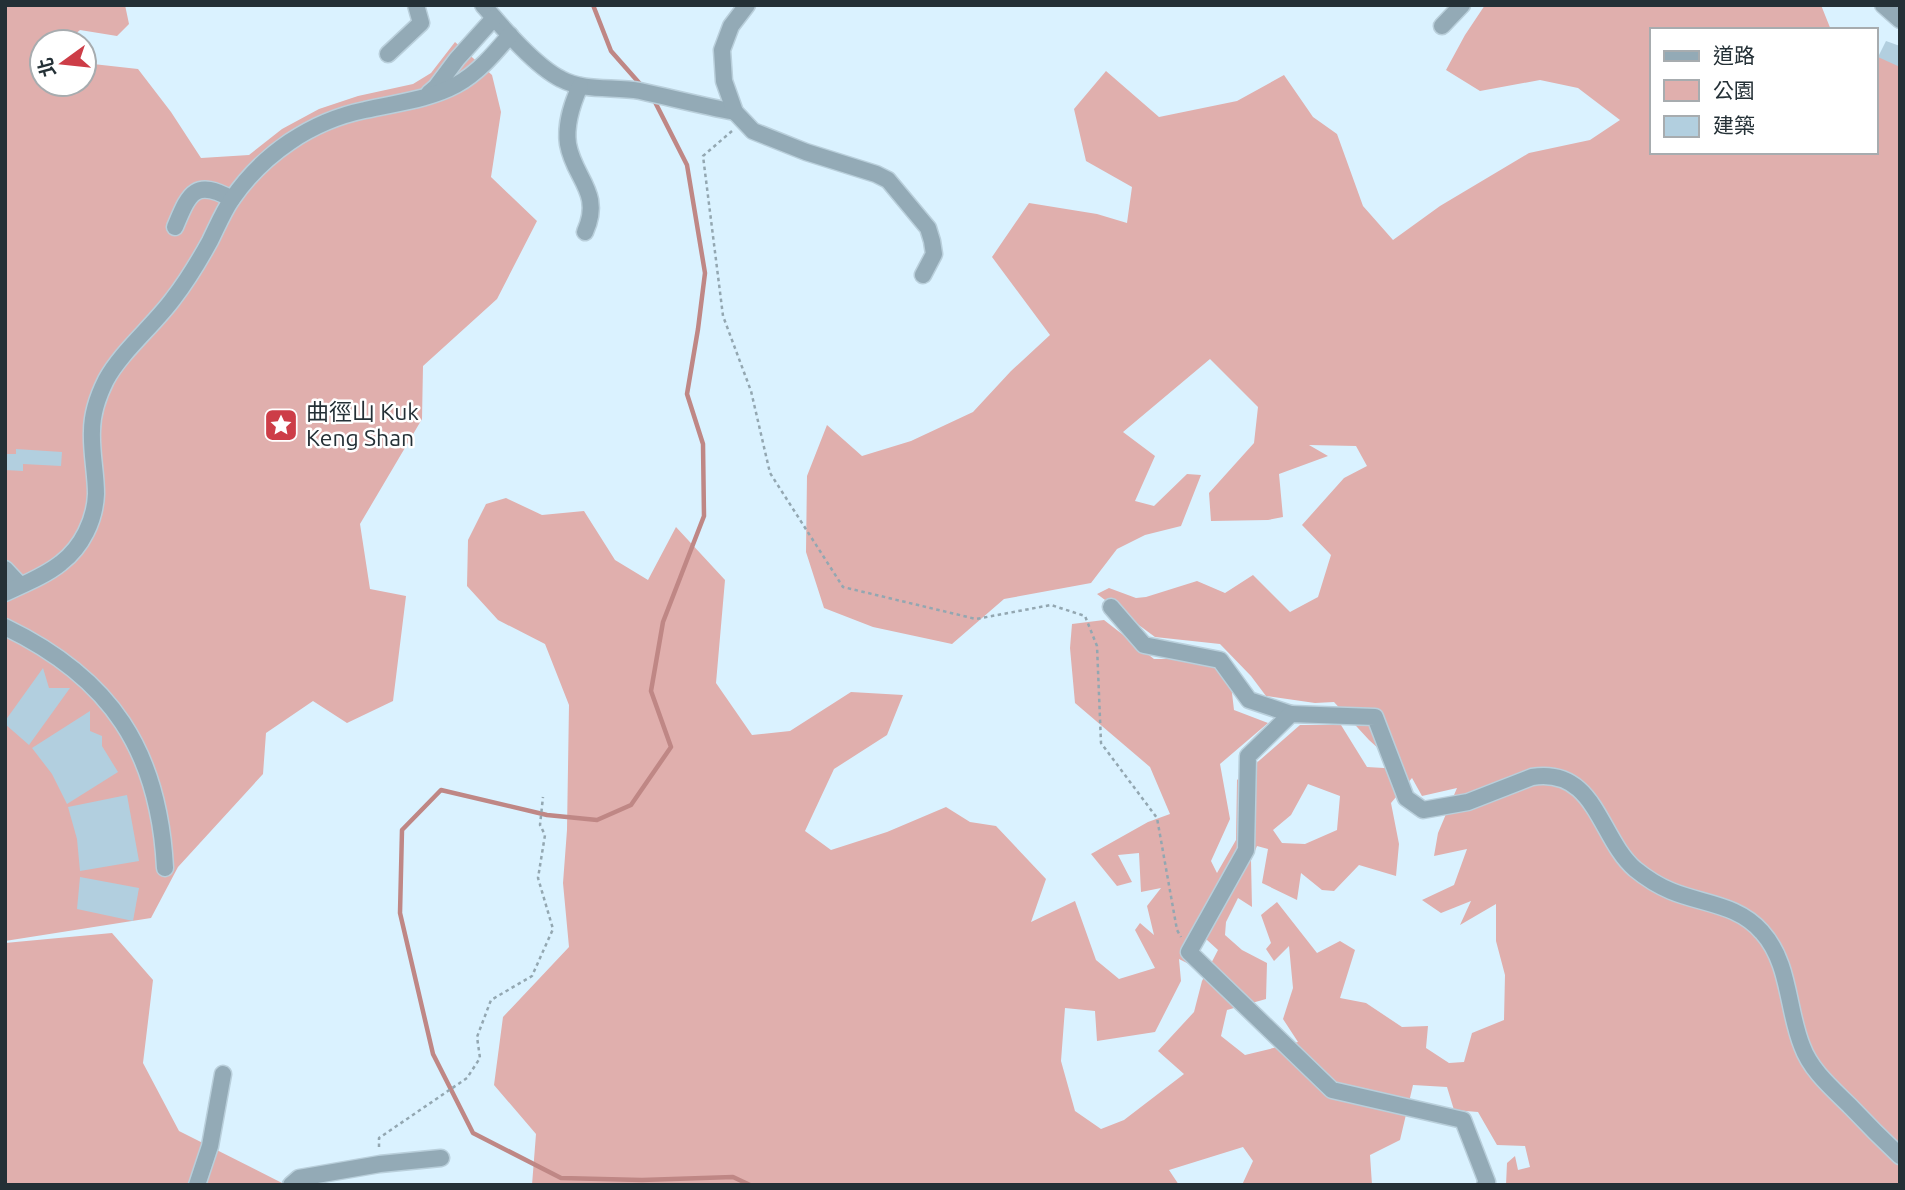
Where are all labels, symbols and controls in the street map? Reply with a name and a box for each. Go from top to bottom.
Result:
north arrow [28,28,98,98]
legend [1650,28,1877,154]
text: 道路 [1713,43,1755,67]
text: 北 [33,55,60,79]
text: 公園 [1713,78,1755,102]
text: 建築 [1713,113,1755,137]
place label: 曲徑山 Kuk Keng Shan [306,399,419,450]
place icon: 曲徑山 Kuk Keng Shan [262,406,300,444]

